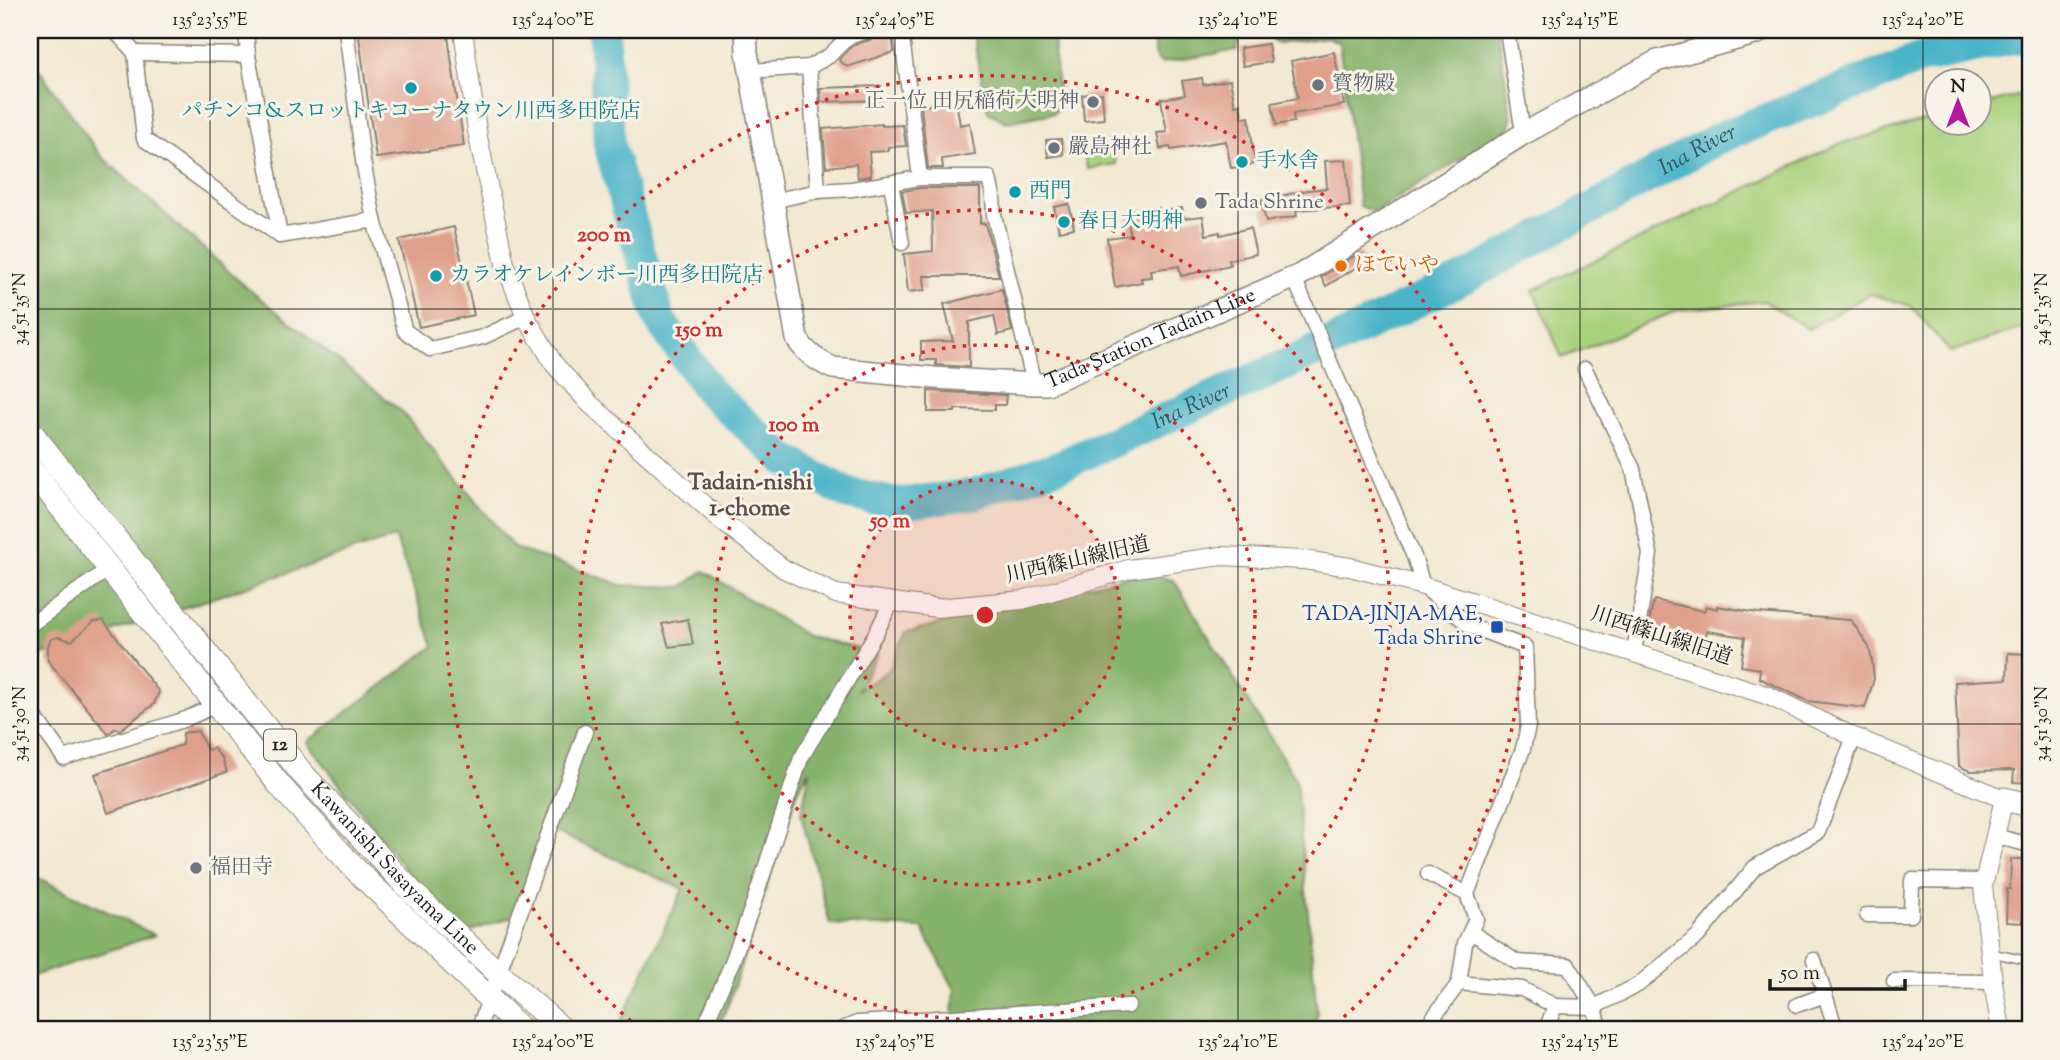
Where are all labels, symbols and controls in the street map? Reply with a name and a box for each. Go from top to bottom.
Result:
text: 135°23'55"E [172,8,248,34]
text: 135°24'00"E [512,8,594,34]
text: 135°24'05"E [855,8,935,34]
text: 135°24'10"E [1198,8,1278,34]
text: 135°24'15"E [1542,8,1619,34]
text: 135°24'20"E [1882,8,1964,34]
north arrow [1924,66,1994,136]
place label: 寳物殿 [1332,70,1395,100]
text: N [1950,74,1966,101]
marker: 寳物殿 [1310,77,1326,93]
marker: パチンコ&スロットキコーナタウン川西多田院店 [403,80,419,96]
place label: 正一位 田尻稲荷大明神 [865,87,1079,117]
marker: 正一位 田尻稲荷大明神 [1085,94,1101,110]
place label: パチンコ&スロットキコーナタウン川西多田院店 [182,97,640,127]
water label: Ina River [1653,116,1741,185]
place label: 嚴島神社 [1068,133,1152,163]
marker: 嚴島神社 [1046,140,1062,156]
place label: 手水舎 [1256,147,1319,177]
marker: 手水舎 [1234,154,1250,170]
place label: 西門 [1029,177,1071,207]
marker: 西門 [1007,184,1023,200]
place label: Tada Shrine [1215,188,1324,218]
marker: Tada Shrine [1193,195,1209,211]
place label: 春日大明神 [1078,207,1183,237]
marker: 春日大明神 [1056,214,1072,230]
text: 200 m [577,221,632,251]
place label: ほていや [1355,251,1439,281]
marker: ほていや [1333,258,1349,274]
place label: カラオケレインボー川西多田院店 [450,261,763,291]
marker: カラオケレインボー川西多田院店 [428,268,444,284]
text: 34°51'35"N [8,272,34,346]
text: 34°51'35"N [2030,272,2056,346]
street label: Tada Station Tadain Line [1041,281,1261,398]
text: 150 m [675,316,723,346]
water label: Ina River [1146,375,1236,439]
text: 100 m [769,411,820,441]
district label: Tadain-nishi 1-chome [688,467,813,526]
text: 50 m [868,507,911,537]
street label: 川西篠山線旧道 [1003,530,1153,592]
place label: TADA-JINJA-MAE, Tada Shrine [1302,600,1483,654]
street label: 川西篠山線旧道 [1586,600,1736,674]
centre of rings [973,603,997,627]
marker: TADA-JINJA-MAE, Tada Shrine [1489,619,1505,635]
text: 34°51'30"N [8,686,34,762]
text: 34°51'30"N [2030,686,2056,762]
road number: 12 [264,730,296,760]
street label: Kawanishi Sasayama Line [303,775,485,962]
place label: 福田寺 [210,853,273,883]
marker: 福田寺 [188,860,204,876]
scale bar [1770,948,1904,992]
text: 50 m [1779,959,1820,989]
text: 135°23'55"E [172,1030,248,1056]
text: 135°24'00"E [512,1030,594,1056]
text: 135°24'05"E [855,1030,935,1056]
text: 135°24'10"E [1198,1030,1278,1056]
text: 135°24'15"E [1542,1030,1619,1056]
text: 135°24'20"E [1882,1030,1964,1056]

